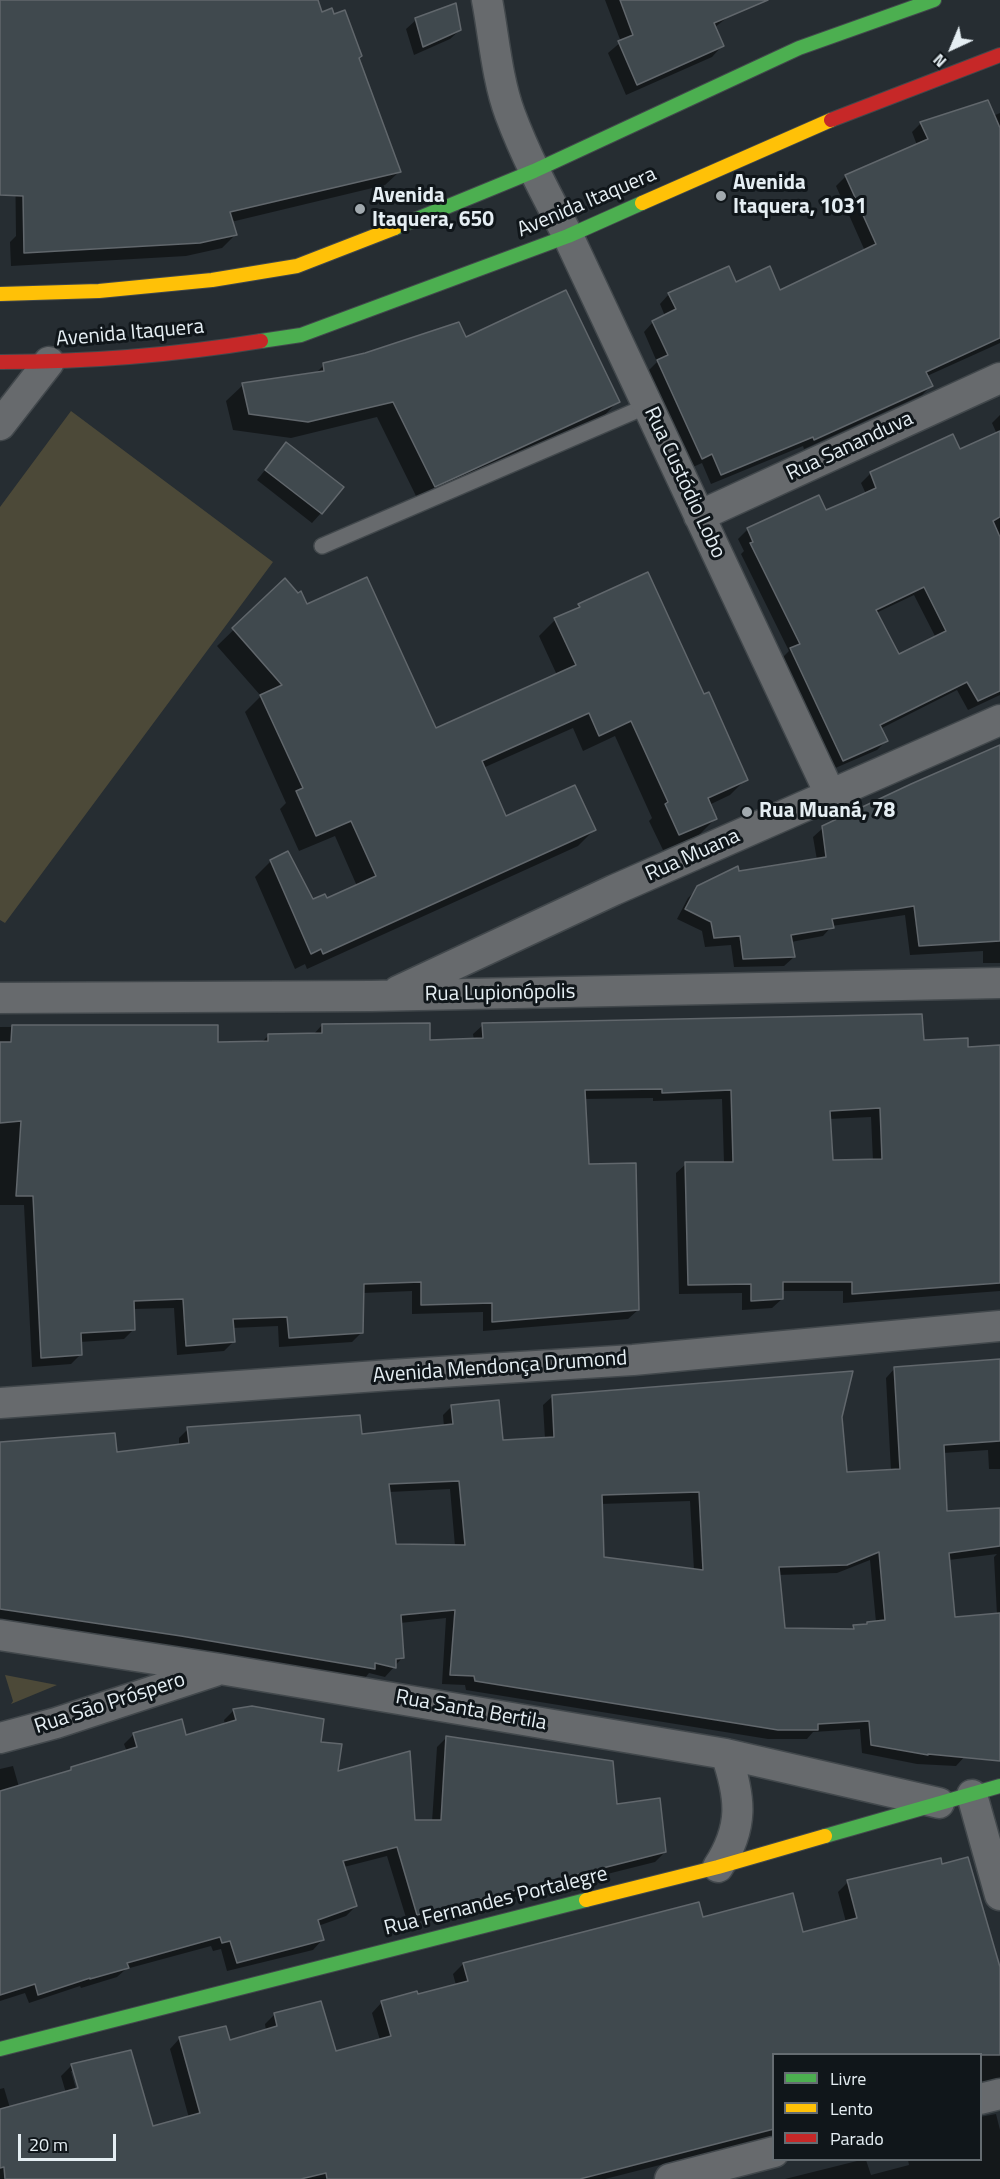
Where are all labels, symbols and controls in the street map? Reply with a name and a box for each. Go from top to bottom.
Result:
north arrow [922,18,982,78]
text: N [927,48,952,73]
street label: Avenida Itaquera [514,162,660,244]
place label: Avenida Itaquera, 1031 [733,171,867,221]
place label: Avenida Itaquera, 650 [372,184,494,234]
marker: Avenida Itaquera, 1031 [714,189,728,203]
marker: Avenida Itaquera, 650 [353,202,367,216]
street label: Avenida Itaquera [55,315,205,353]
street label: Rua Custódio Lobo [638,403,730,563]
street label: Rua Sananduva [783,407,917,487]
place label: Rua Muaná, 78 [759,799,895,825]
marker: Rua Muaná, 78 [740,805,754,819]
street label: Rua Muana [642,824,744,888]
street label: Rua Lupionópolis [424,980,576,1008]
street label: Avenida Mendonça Drumond [372,1347,628,1389]
street label: Rua São Próspero [31,1668,189,1740]
street label: Rua Santa Bertila [394,1685,548,1737]
street label: Rua Fernandes Portalegre [382,1862,610,1942]
legend [772,2053,982,2161]
text: Livre [830,2065,866,2092]
text: Lento [830,2095,873,2122]
scale bar [21,2122,118,2160]
text: Parado [830,2125,884,2152]
text: 20 m [29,2131,68,2158]

